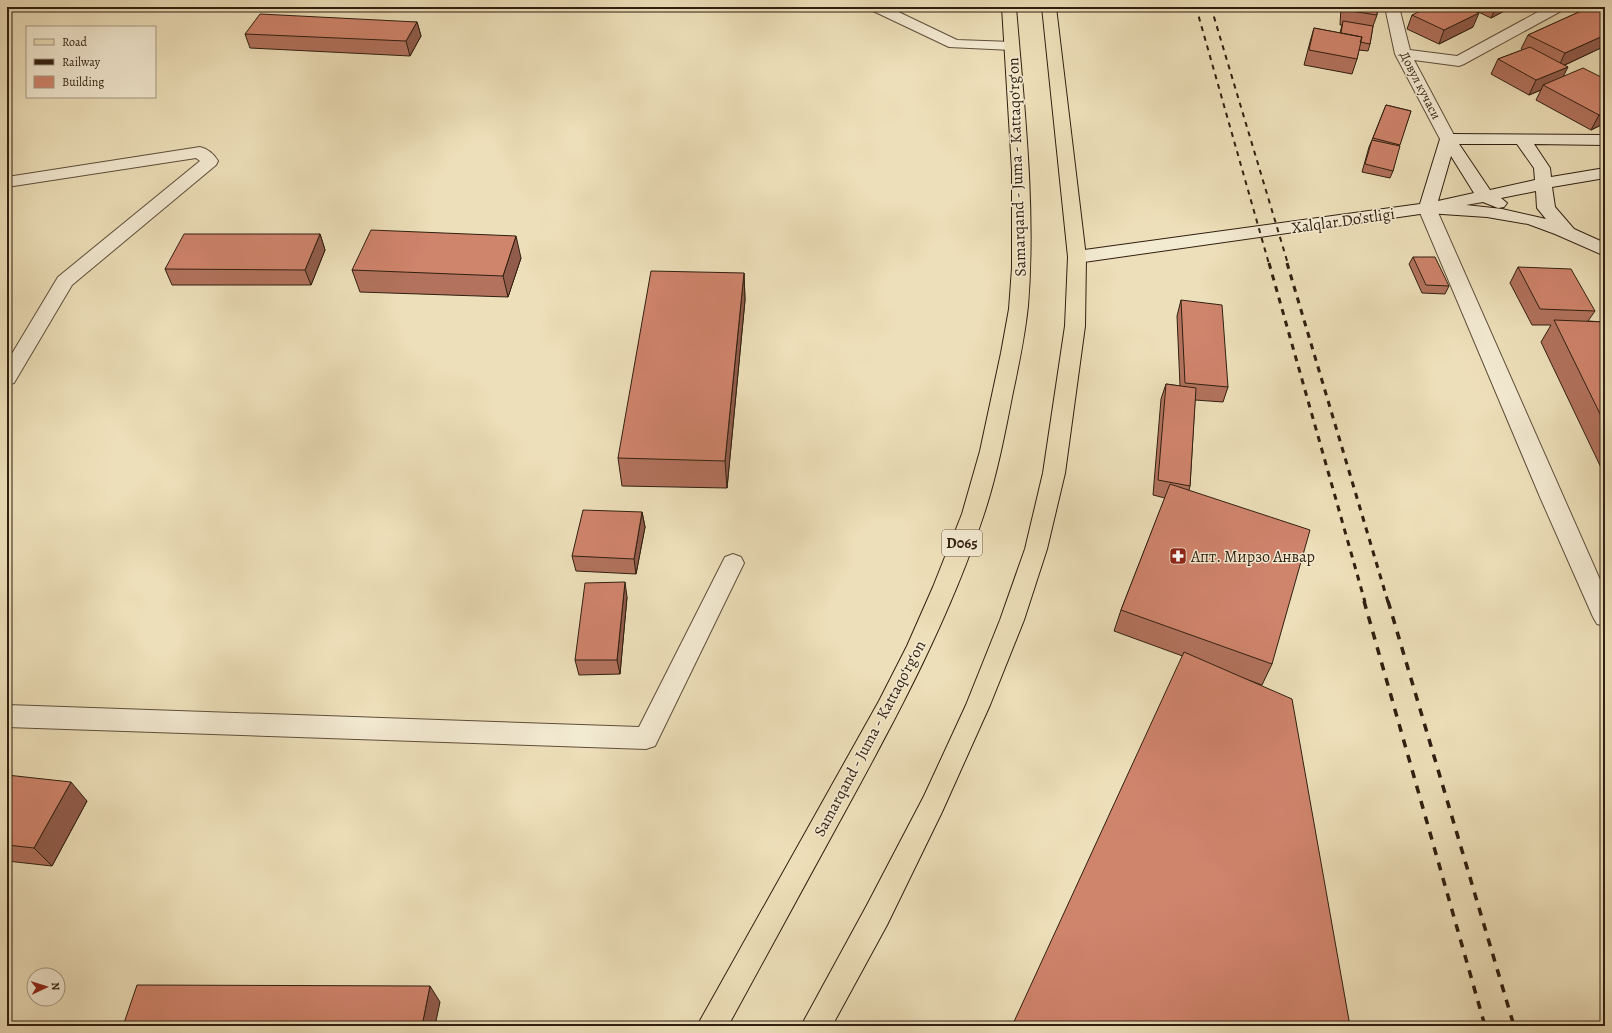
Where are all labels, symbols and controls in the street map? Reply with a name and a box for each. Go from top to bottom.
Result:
legend [26,26,156,98]
text: Road [62,34,88,50]
street label: Довул кучаси [1396,48,1445,122]
text: Railway [62,54,101,70]
street label: Samarqand - Juma - Kattaqo‘rg‘on [1002,57,1032,277]
text: Building [62,74,104,90]
street label: Xalqlar Do’stligi [1290,203,1396,239]
road number: D065 [942,530,982,556]
pharmacy icon: Апт. Мирзо Анвар [1168,546,1188,566]
place label: Апт. Мирзо Анвар [1190,546,1315,568]
street label: Samarqand - Juma - Kattaqo‘rg‘on [809,636,931,841]
north arrow [26,967,66,1007]
text: N [48,982,63,991]

